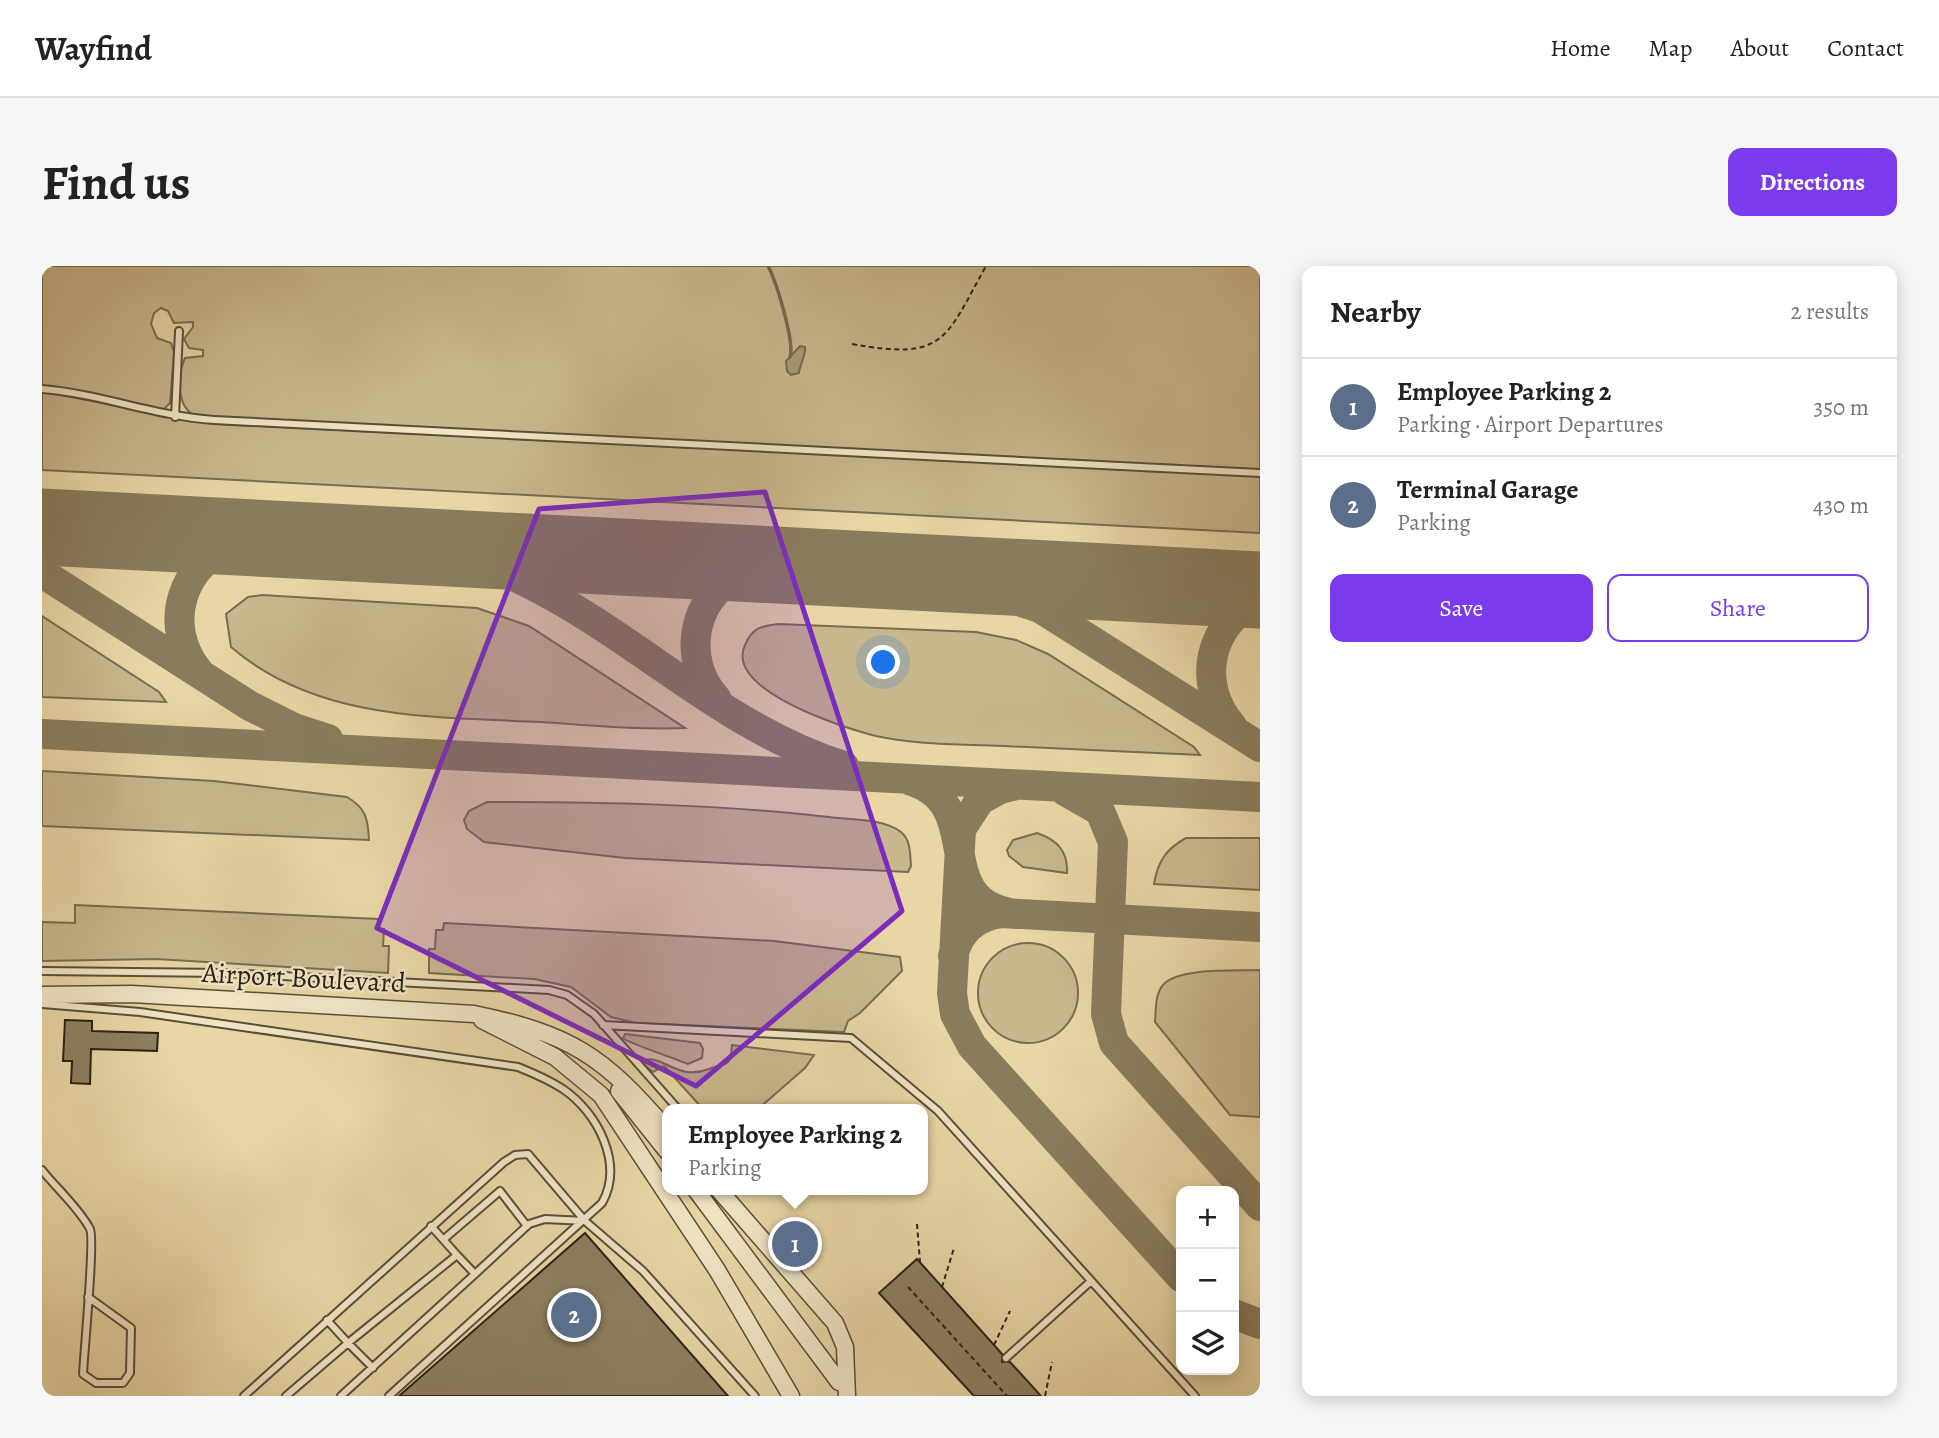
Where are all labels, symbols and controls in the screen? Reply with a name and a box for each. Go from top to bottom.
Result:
text: Wayfind [35,26,152,71]
text: Home [1550,32,1611,64]
text: Map [1649,32,1693,64]
text: About [1731,32,1789,64]
text: Contact [1827,32,1904,64]
button: Directions [1728,148,1897,216]
text: Find us [42,149,190,216]
text: Nearby [1330,292,1421,332]
text: 2 results [1791,296,1869,327]
text: Employee Parking 2 [1397,374,1611,409]
text: 1 [1349,392,1357,423]
text: 350 m [1814,392,1869,423]
text: Parking · Airport Departures [1397,409,1664,440]
text: Terminal Garage [1397,472,1579,507]
text: 2 [1347,490,1359,521]
text: 430 m [1813,490,1869,521]
text: Parking [1397,507,1471,538]
button: Save [1330,574,1593,642]
button: Share [1607,574,1869,642]
your location [866,645,900,679]
street label: Airport Boulevard [200,954,408,1002]
popup [662,1104,928,1195]
text: Employee Parking 2 [688,1117,902,1152]
text: Parking [688,1152,762,1183]
map controls [1176,1186,1239,1375]
button: + [1176,1186,1239,1249]
pin: 1 [772,1218,818,1270]
button: − [1176,1249,1239,1312]
pin: 2 [551,1289,597,1341]
button: layers [1176,1312,1239,1375]

